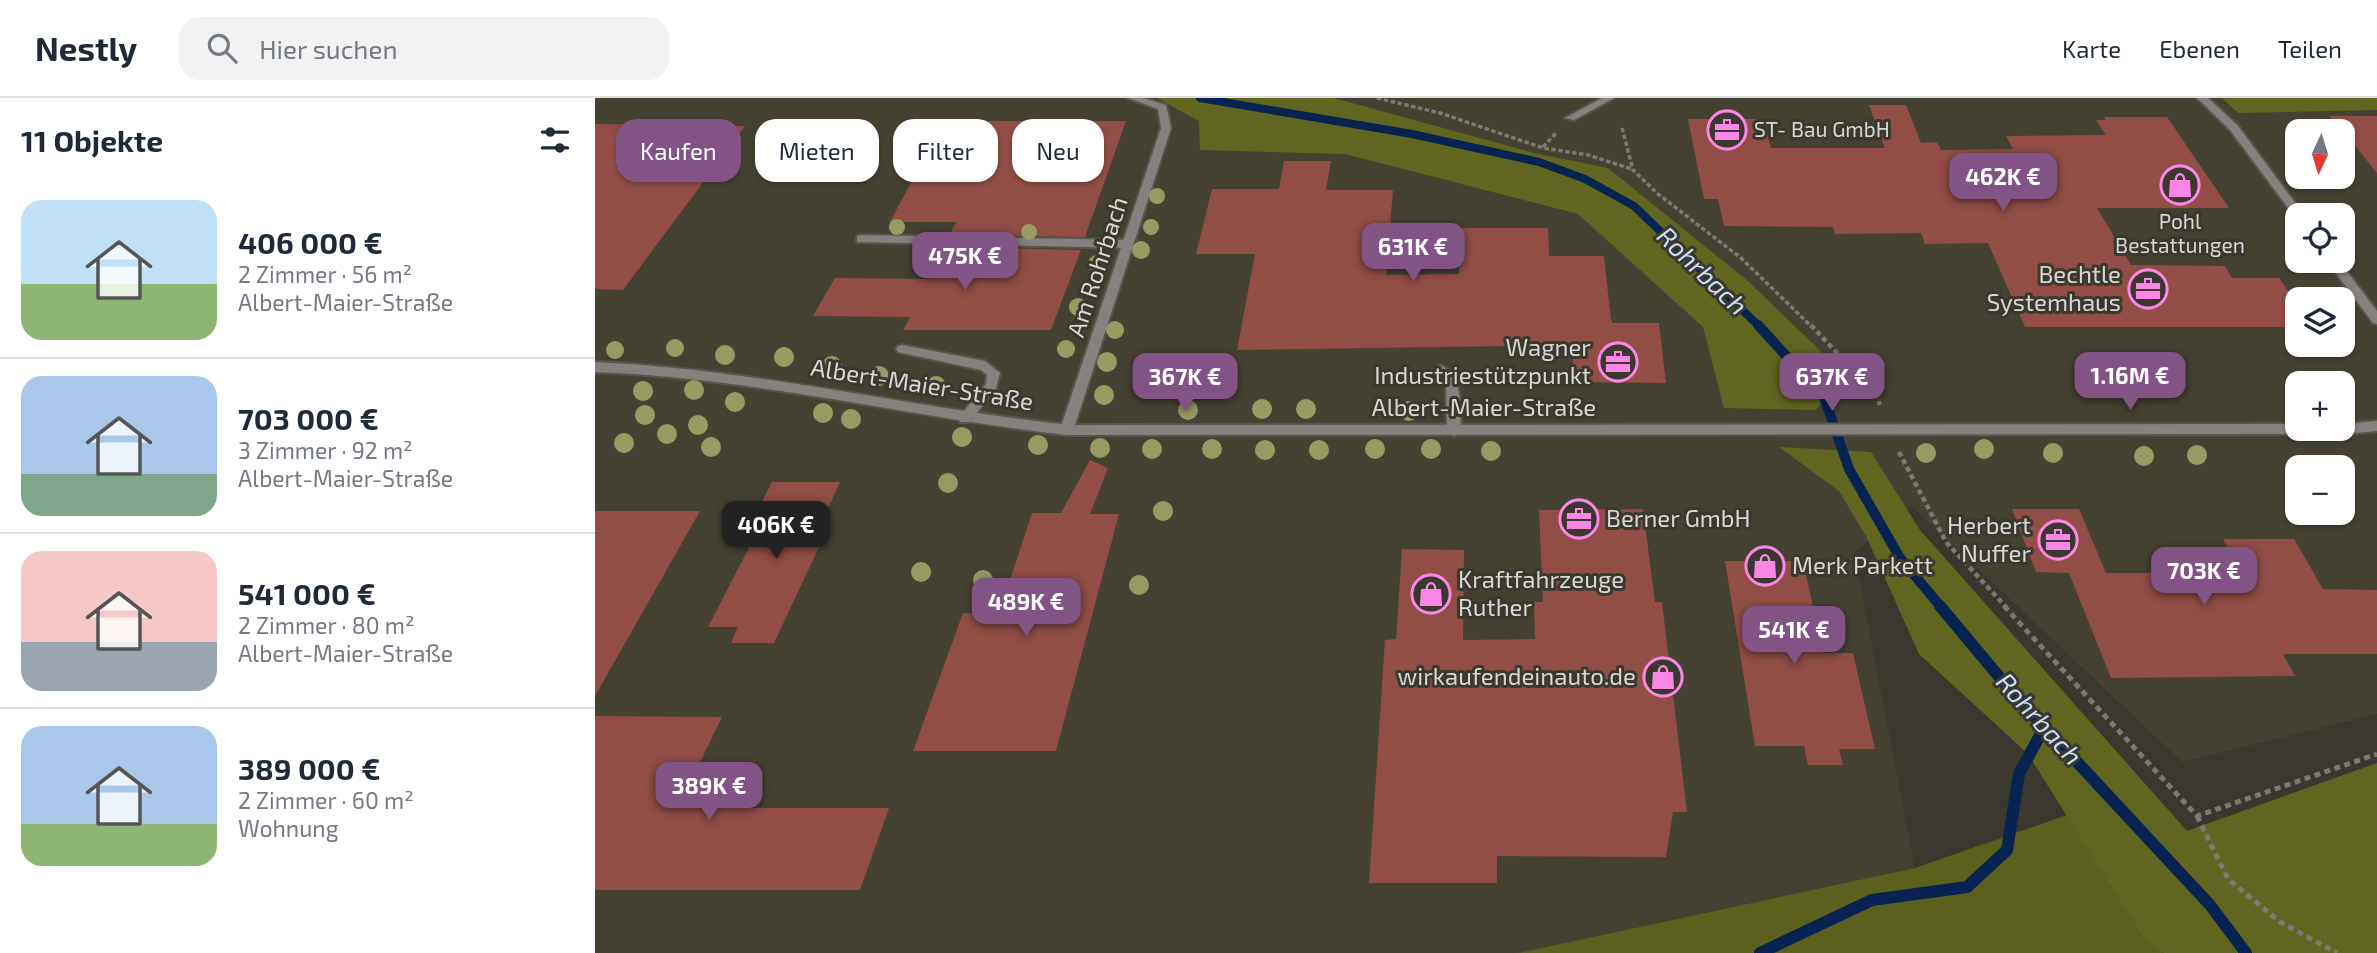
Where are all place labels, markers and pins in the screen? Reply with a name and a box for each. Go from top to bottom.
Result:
office icon: ST- Bau GmbH [1706,109,1748,151]
place label: ST- Bau GmbH [1754,116,1890,141]
pin: 462K € [1946,153,2060,213]
shop icon: Pohl Bestattungen [2159,164,2201,206]
place label: Pohl Bestattungen [2115,208,2245,257]
pin: 631K € [1356,223,1470,283]
pin: 475K € [908,232,1022,292]
place label: Bechtle Systemhaus [1987,259,2121,316]
office icon: Bechtle Systemhaus [2127,268,2169,310]
place label: Wagner Industriestützpunkt [1374,332,1591,389]
office icon: Wagner Industriestützpunkt [1597,341,1639,383]
pin: 1.16M € [2065,352,2195,412]
pin: 367K € [1128,354,1242,413]
pin: 637K € [1775,354,1889,413]
office icon: Berner GmbH [1558,498,1600,540]
pin: 406K € [719,502,833,561]
place label: Berner GmbH [1606,503,1751,532]
place label: Herbert Nuffer [1947,510,2031,567]
office icon: Herbert Nuffer [2037,519,2079,561]
shop icon: Merk Parkett [1744,545,1786,587]
pin: 703K € [2147,547,2261,607]
place label: Merk Parkett [1792,550,1933,579]
place label: Kraftfahrzeuge Ruther [1458,564,1624,621]
shop icon: Kraftfahrzeuge Ruther [1410,573,1452,615]
pin: 489K € [969,578,1083,638]
pin: 541K € [1737,606,1851,666]
shop icon: wirkaufendeinauto.de [1642,656,1684,698]
place label: wirkaufendeinauto.de [1398,661,1636,690]
pin: 389K € [652,762,766,822]

